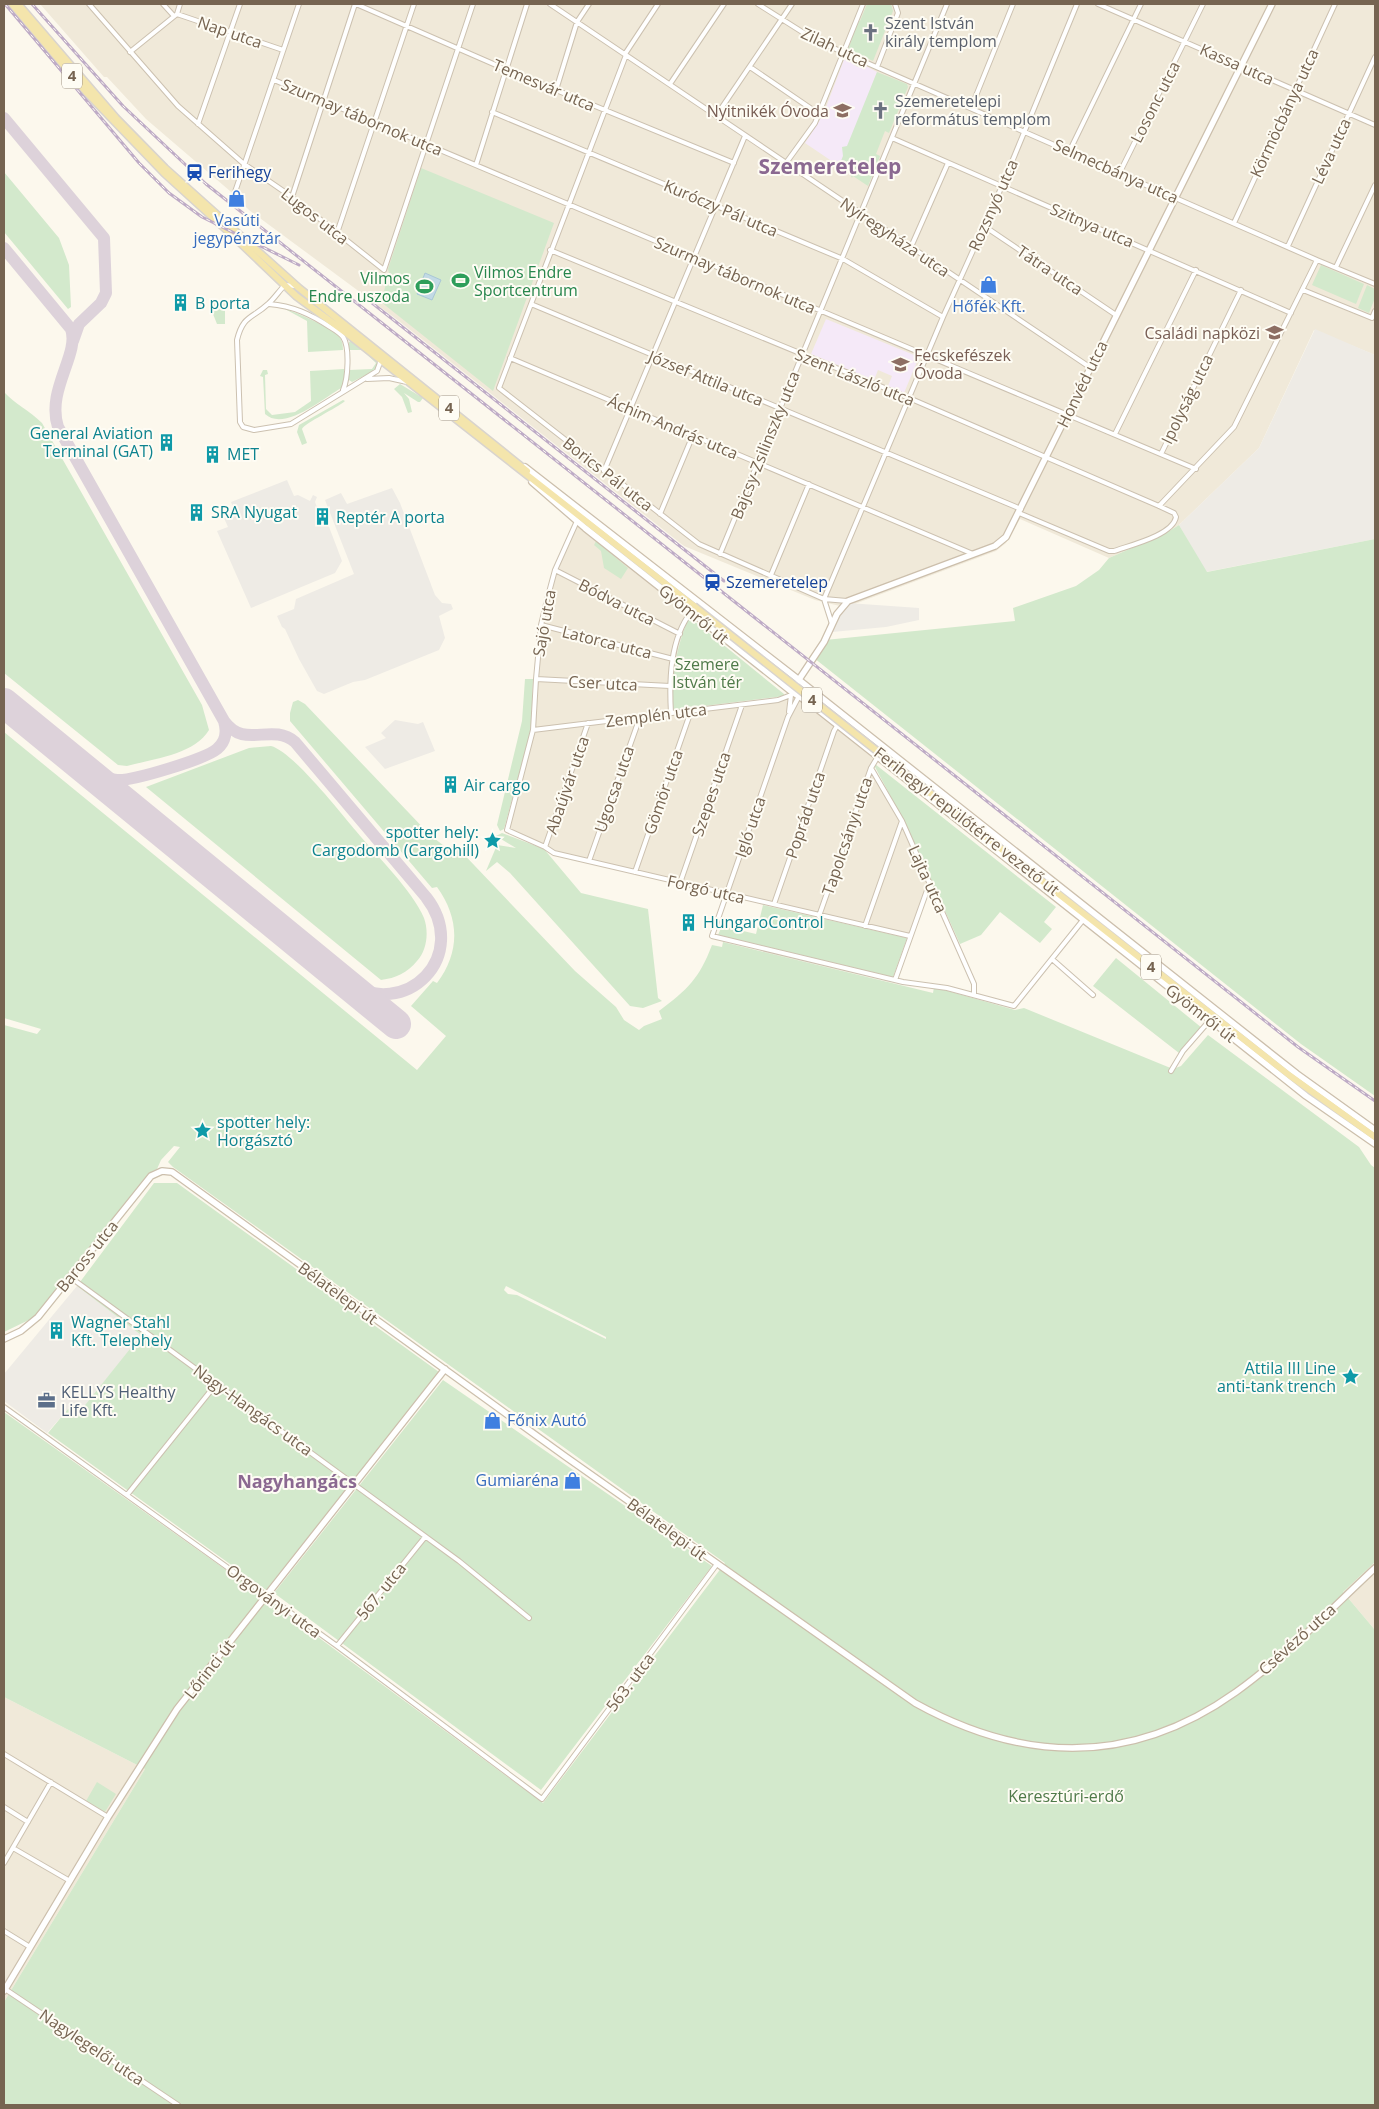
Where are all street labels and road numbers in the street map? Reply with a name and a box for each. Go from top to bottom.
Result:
street label: Nap utca [195,11,265,53]
street label: Zilah utca [798,22,872,72]
street label: Kassa utca [1196,38,1278,90]
street label: Körmöcbánya utca [1245,45,1323,181]
street label: Temesvár utca [490,54,598,116]
street label: Losonc utca [1125,57,1185,147]
road number: 4 [62,64,82,88]
street label: Szurmay tábornok utca [278,73,446,161]
street label: Léva utca [1306,114,1356,188]
street label: Selmecbánya utca [1050,134,1182,208]
street label: Rozsnyó utca [963,156,1023,254]
street label: Kuróczy Pál utca [661,174,781,242]
street label: Lugos utca [277,183,353,249]
street label: Nyíregyháza utca [836,192,954,282]
street label: Szitnya utca [1047,197,1137,253]
street label: Szurmay tábornok utca [651,231,819,319]
street label: Tátra utca [1013,240,1087,300]
street label: Honvéd utca [1051,337,1113,431]
street label: Szent László utca [792,343,918,411]
street label: József Attila utca [643,344,767,411]
street label: Ipolyság utca [1156,350,1218,448]
street label: Bajcsy-Zsilinszky utca [725,368,805,522]
street label: Áchim András utca [604,390,742,464]
road number: 4 [439,396,459,420]
street label: Borics Pál utca [558,432,658,516]
street label: Bódva utca [575,573,659,631]
street label: Gyömrői út [654,579,734,649]
street label: Sajó utca [527,588,561,658]
street label: Latorca utca [560,620,654,664]
street label: Cser utca [568,670,638,696]
road number: 4 [802,688,822,712]
street label: Zemplén utca [604,698,708,732]
street label: Abaújvár utca [540,733,594,837]
street label: Ferihegyi repülőtérre vezető út [870,742,1064,901]
street label: Ugocsa utca [589,743,639,835]
street label: Gömör utca [638,747,688,837]
street label: Szepes utca [686,749,736,839]
street label: Poprád utca [780,769,830,861]
street label: Tapolcsányi utca [817,774,877,898]
street label: Igló utca [729,794,771,860]
street label: Lajta utca [903,842,953,916]
street label: Forgó utca [665,869,747,909]
road number: 4 [1141,954,1161,980]
street label: Gyömrői út [1161,978,1241,1048]
street label: Baross utca [51,1215,123,1297]
street label: Bélatelepi út [294,1257,383,1330]
street label: Nagy-Hangács utca [189,1359,317,1461]
street label: Bélatelepi út [623,1493,712,1566]
street label: 567. utca [351,1558,411,1624]
street label: Orgoványi utca [222,1559,326,1643]
street label: Csévéző utca [1254,1598,1340,1680]
street label: Lőrinci út [179,1635,239,1703]
street label: 563. utca [601,1648,659,1716]
street label: Nagylegelői utca [35,2004,149,2090]

